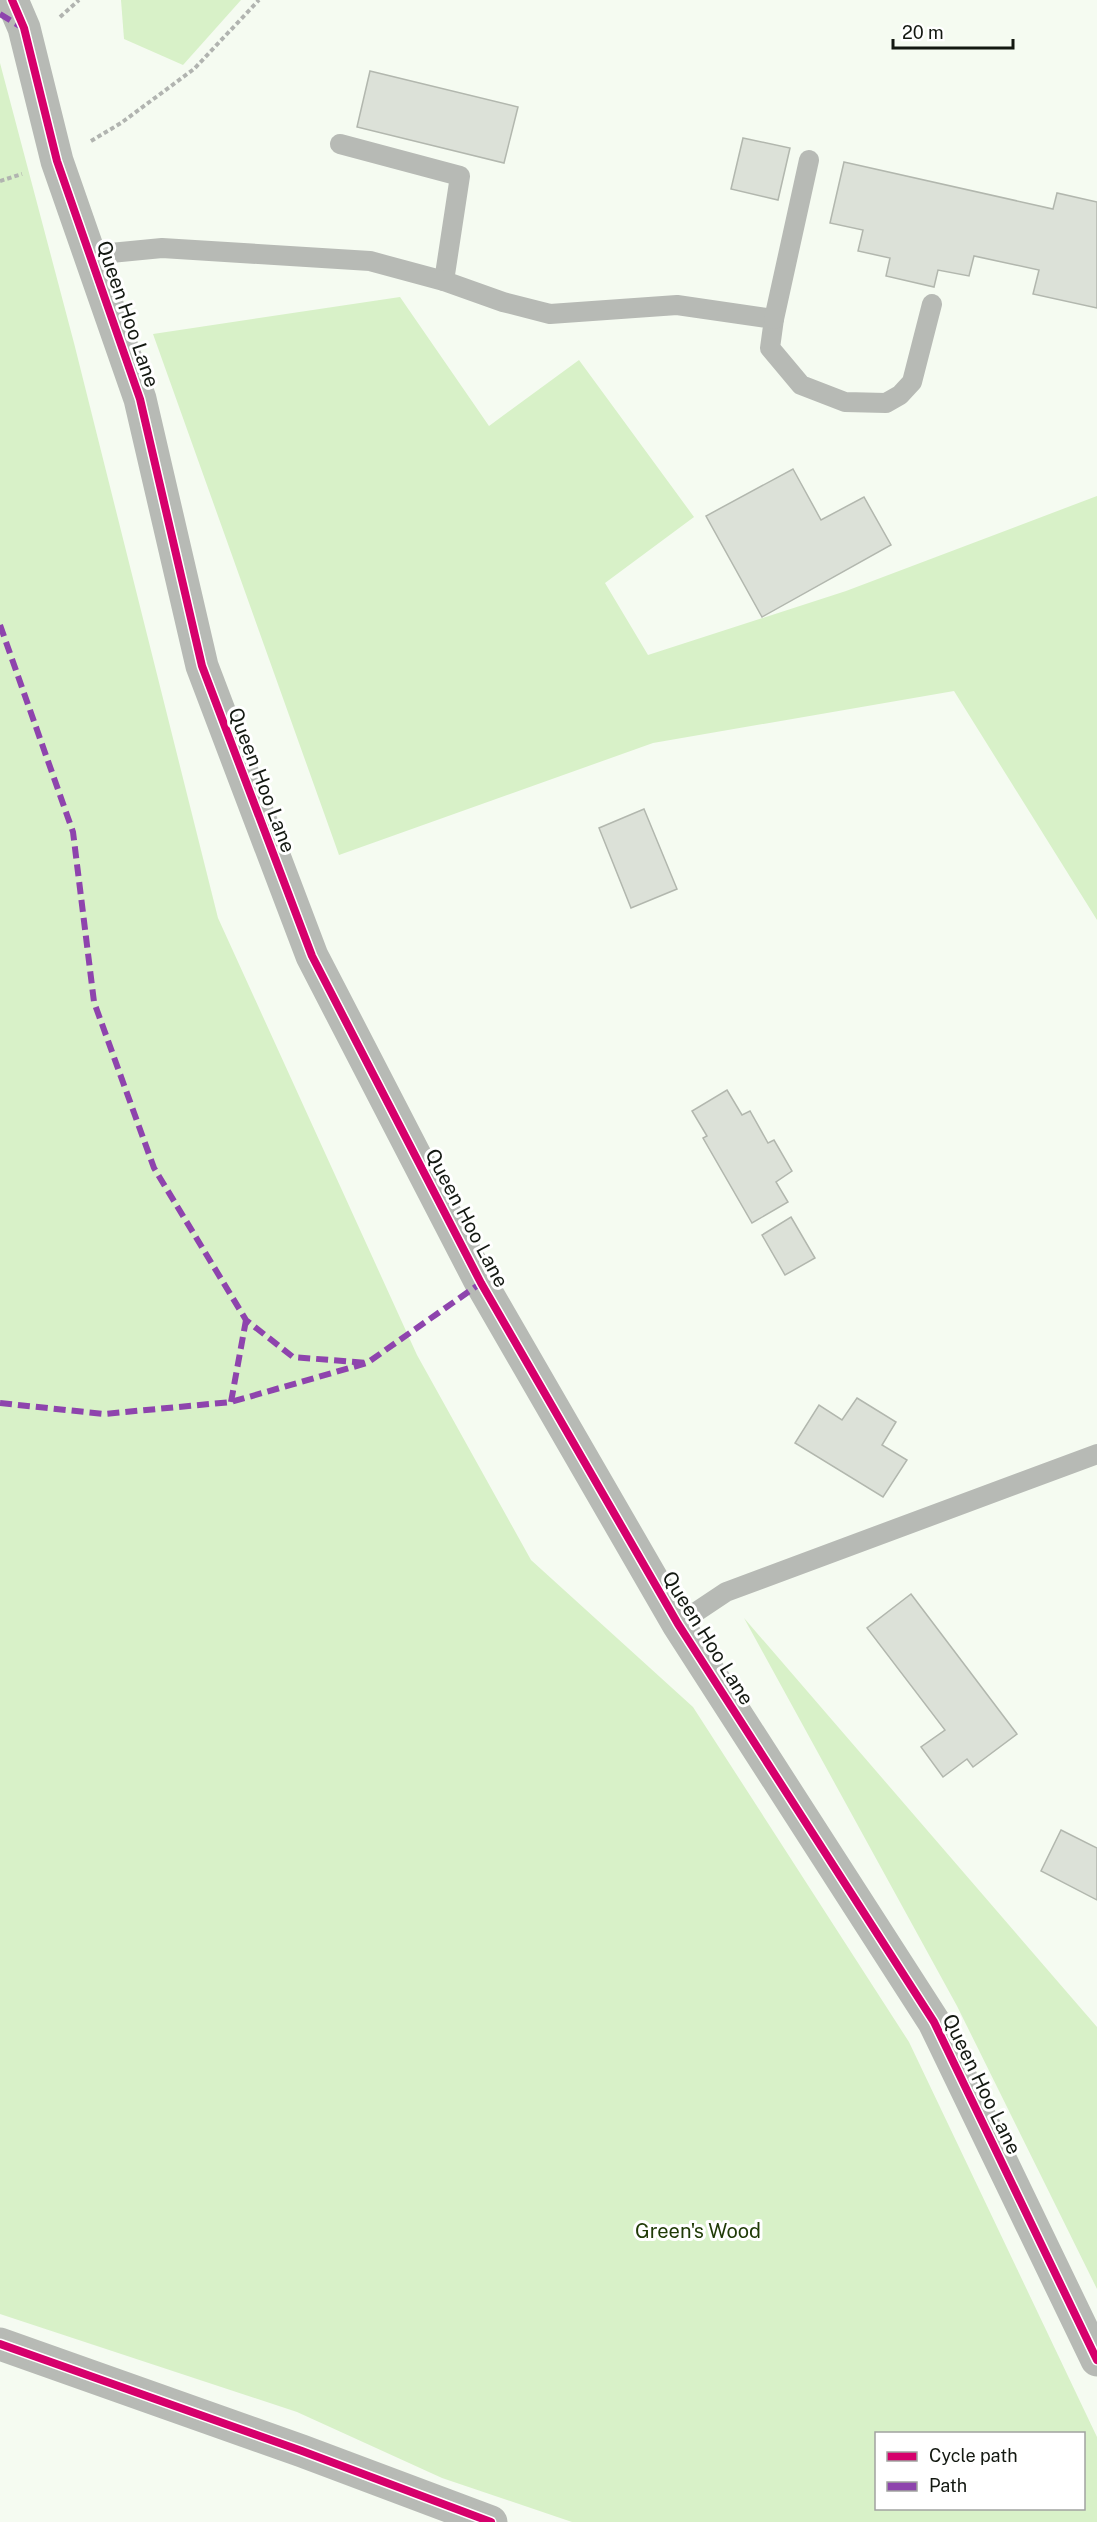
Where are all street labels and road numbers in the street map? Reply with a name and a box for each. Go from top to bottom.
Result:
street label: Queen Hoo Lane [92,238,164,390]
street label: Queen Hoo Lane [223,704,301,856]
street label: Queen Hoo Lane [420,1145,514,1291]
street label: Queen Hoo Lane [657,1567,759,1709]
street label: Queen Hoo Lane [938,2010,1026,2158]

